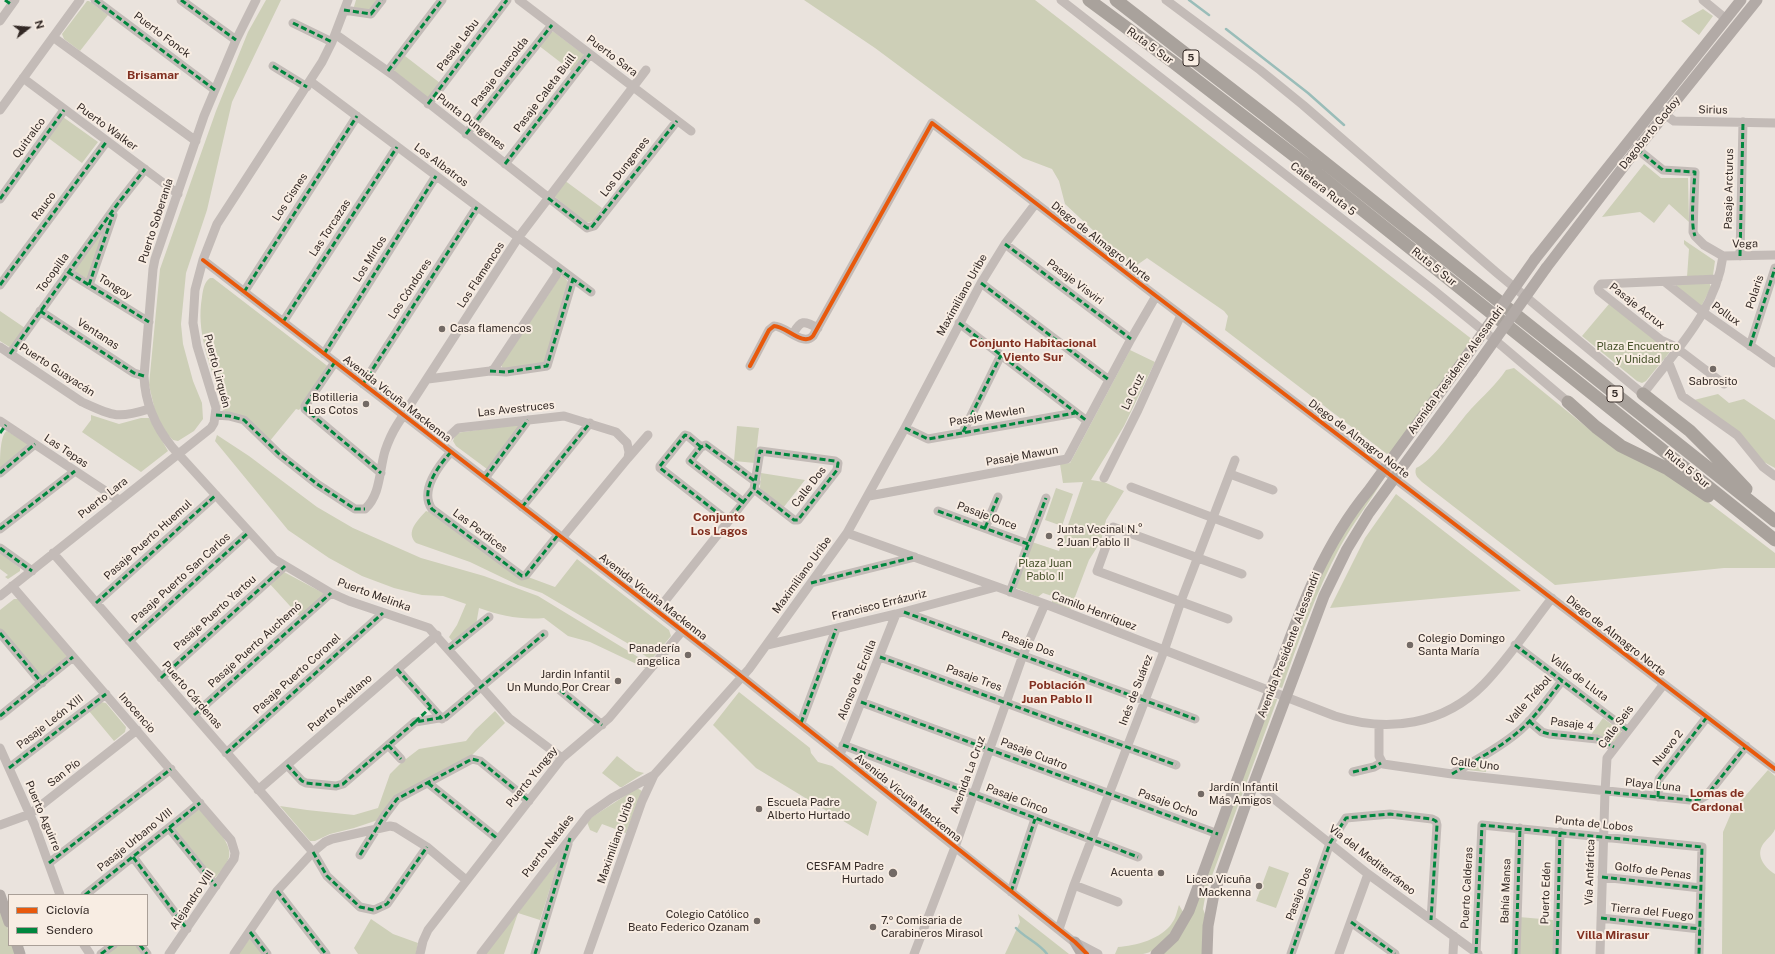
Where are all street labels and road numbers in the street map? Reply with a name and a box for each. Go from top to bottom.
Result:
street label: Puerto Fonck [131,9,193,61]
street label: Pasaje Lebu [434,16,482,74]
street label: Ruta 5 Sur [1124,25,1176,67]
street label: Puerto Sara [584,33,640,79]
street label: Pasaje Guacolda [469,35,531,109]
road number: 5 [1183,50,1199,66]
street label: Pasaje Caleta Buill [511,51,579,135]
street label: Punta Dungenes [434,91,508,153]
street label: Dagoberto Godoy [1617,94,1683,172]
street label: Puerto Walker [74,100,140,154]
street label: Sirius [1698,103,1728,117]
street label: Quitralco [10,115,48,161]
street label: Los Dungenes [598,135,652,199]
street label: Los Albatros [411,140,471,190]
street label: Pasaje Arcturus [1722,148,1736,230]
street label: Caletera Ruta 5 [1288,159,1358,219]
street label: Los Cisnes [270,171,310,223]
street label: Puerto Soberanía [136,177,176,265]
street label: Rauco [29,189,59,223]
street label: Las Torcazas [307,197,353,259]
street label: Diego de Almagro Norte [1048,199,1154,285]
street label: Los Mirlos [351,233,389,285]
street label: Vega [1732,237,1758,251]
street label: Los Flamencos [455,239,507,311]
street label: Ruta 5 Sur [1409,245,1459,289]
street label: Tocopilla [34,251,72,295]
street label: Maximiliano Uribe [934,252,990,338]
street label: Los Cóndores [386,256,434,322]
street label: Pasaje Visviri [1044,256,1106,308]
street label: Tongoy [96,272,134,302]
street label: Polaris [1743,273,1767,311]
street label: Pasaje Acrux [1607,280,1667,332]
street label: Pollux [1709,299,1743,329]
street label: Avenida Presidente Alessandri [1405,303,1507,437]
street label: Ventanas [74,316,122,352]
street label: Puerto Lirquén [201,333,233,409]
street label: Puerto Guayacán [17,341,97,399]
street label: Avenida Vicuña Mackenna [340,353,454,445]
street label: La Cruz [1119,372,1147,412]
road number: 5 [1607,386,1623,402]
street label: Diego de Almagro Norte [1306,397,1412,481]
street label: Las Avestruces [477,398,555,420]
street label: Pasaje Mewlen [948,403,1026,429]
street label: Las Tepas [41,431,91,471]
street label: Pasaje Mawun [985,443,1059,469]
street label: Ruta 5 Sur [1662,447,1712,491]
street label: Calle Dos [789,464,829,510]
street label: Puerto Lara [76,475,130,521]
street label: Pasaje Puerto Huemul [101,497,195,583]
street label: Pasaje Once [955,499,1019,533]
street label: Las Perdices [450,506,510,556]
street label: Pasaje Puerto San Carlos [129,530,233,626]
street label: Maximiliano Uribe [770,534,834,616]
street label: Avenida Vicuña Mackenna [596,551,710,643]
street label: Avenida Presidente Alessandri [1255,570,1323,720]
street label: Pasaje Puerto Yartou [171,573,259,653]
street label: Puerto Melinka [335,576,413,614]
street label: Francisco Errázuriz [830,587,928,623]
street label: Camilo Henríquez [1050,589,1138,633]
street label: Diego de Almagro Norte [1563,593,1669,679]
street label: Pasaje Puerto Auchemó [205,599,305,691]
street label: Pasaje Dos [1000,628,1056,660]
street label: Pasaje Puerto Coronel [251,631,343,717]
street label: Alonso de Ercilla [835,638,879,722]
street label: Valle de Lluta [1547,652,1611,704]
street label: Inés de Suárez [1116,653,1156,727]
street label: Puerto Cárdenas [159,658,225,732]
street label: Pasaje Tres [944,662,1004,694]
street label: Puerto Avellano [305,672,375,734]
street label: Valle Trébol [1504,673,1554,727]
street label: Inocencio [116,690,158,736]
street label: Pasaje León XIII [14,692,86,752]
street label: Calle Seis [1596,703,1636,751]
street label: Pasaje 4 [1550,715,1594,733]
street label: Nuevo 2 [1650,728,1686,768]
street label: Avenida La Cruz [948,734,988,816]
street label: Pasaje Cuatro [999,735,1069,773]
street label: Puerto Yungay [504,744,560,810]
street label: Avenida Vicuña Mackenna [852,751,964,845]
street label: Calle Uno [1450,754,1500,774]
street label: San Pío [45,756,83,790]
street label: Playa Luna [1624,776,1682,794]
street label: Puerto Aguirre [22,779,64,853]
street label: Pasaje Cinco [984,781,1050,817]
street label: Pasaje Ocho [1136,786,1200,820]
street label: Maximiliano Uribe [595,794,637,886]
street label: Pasaje Urbano VIII [95,806,175,874]
street label: Puerto Natales [519,812,577,880]
street label: Punta de Lobos [1554,813,1634,835]
street label: Vía del Mediterráneo [1326,822,1418,898]
street label: Vía Antártica [1582,839,1598,905]
street label: Puerto Calderas [1458,847,1476,929]
street label: Bahía Mansa [1498,858,1514,924]
street label: Golfo de Penas [1614,860,1692,882]
street label: Puerto Edén [1538,861,1554,925]
street label: Pasaje Dos [1283,866,1315,922]
street label: Alejandro VIII [167,868,217,932]
street label: Tierra del Fuego [1610,901,1694,923]

